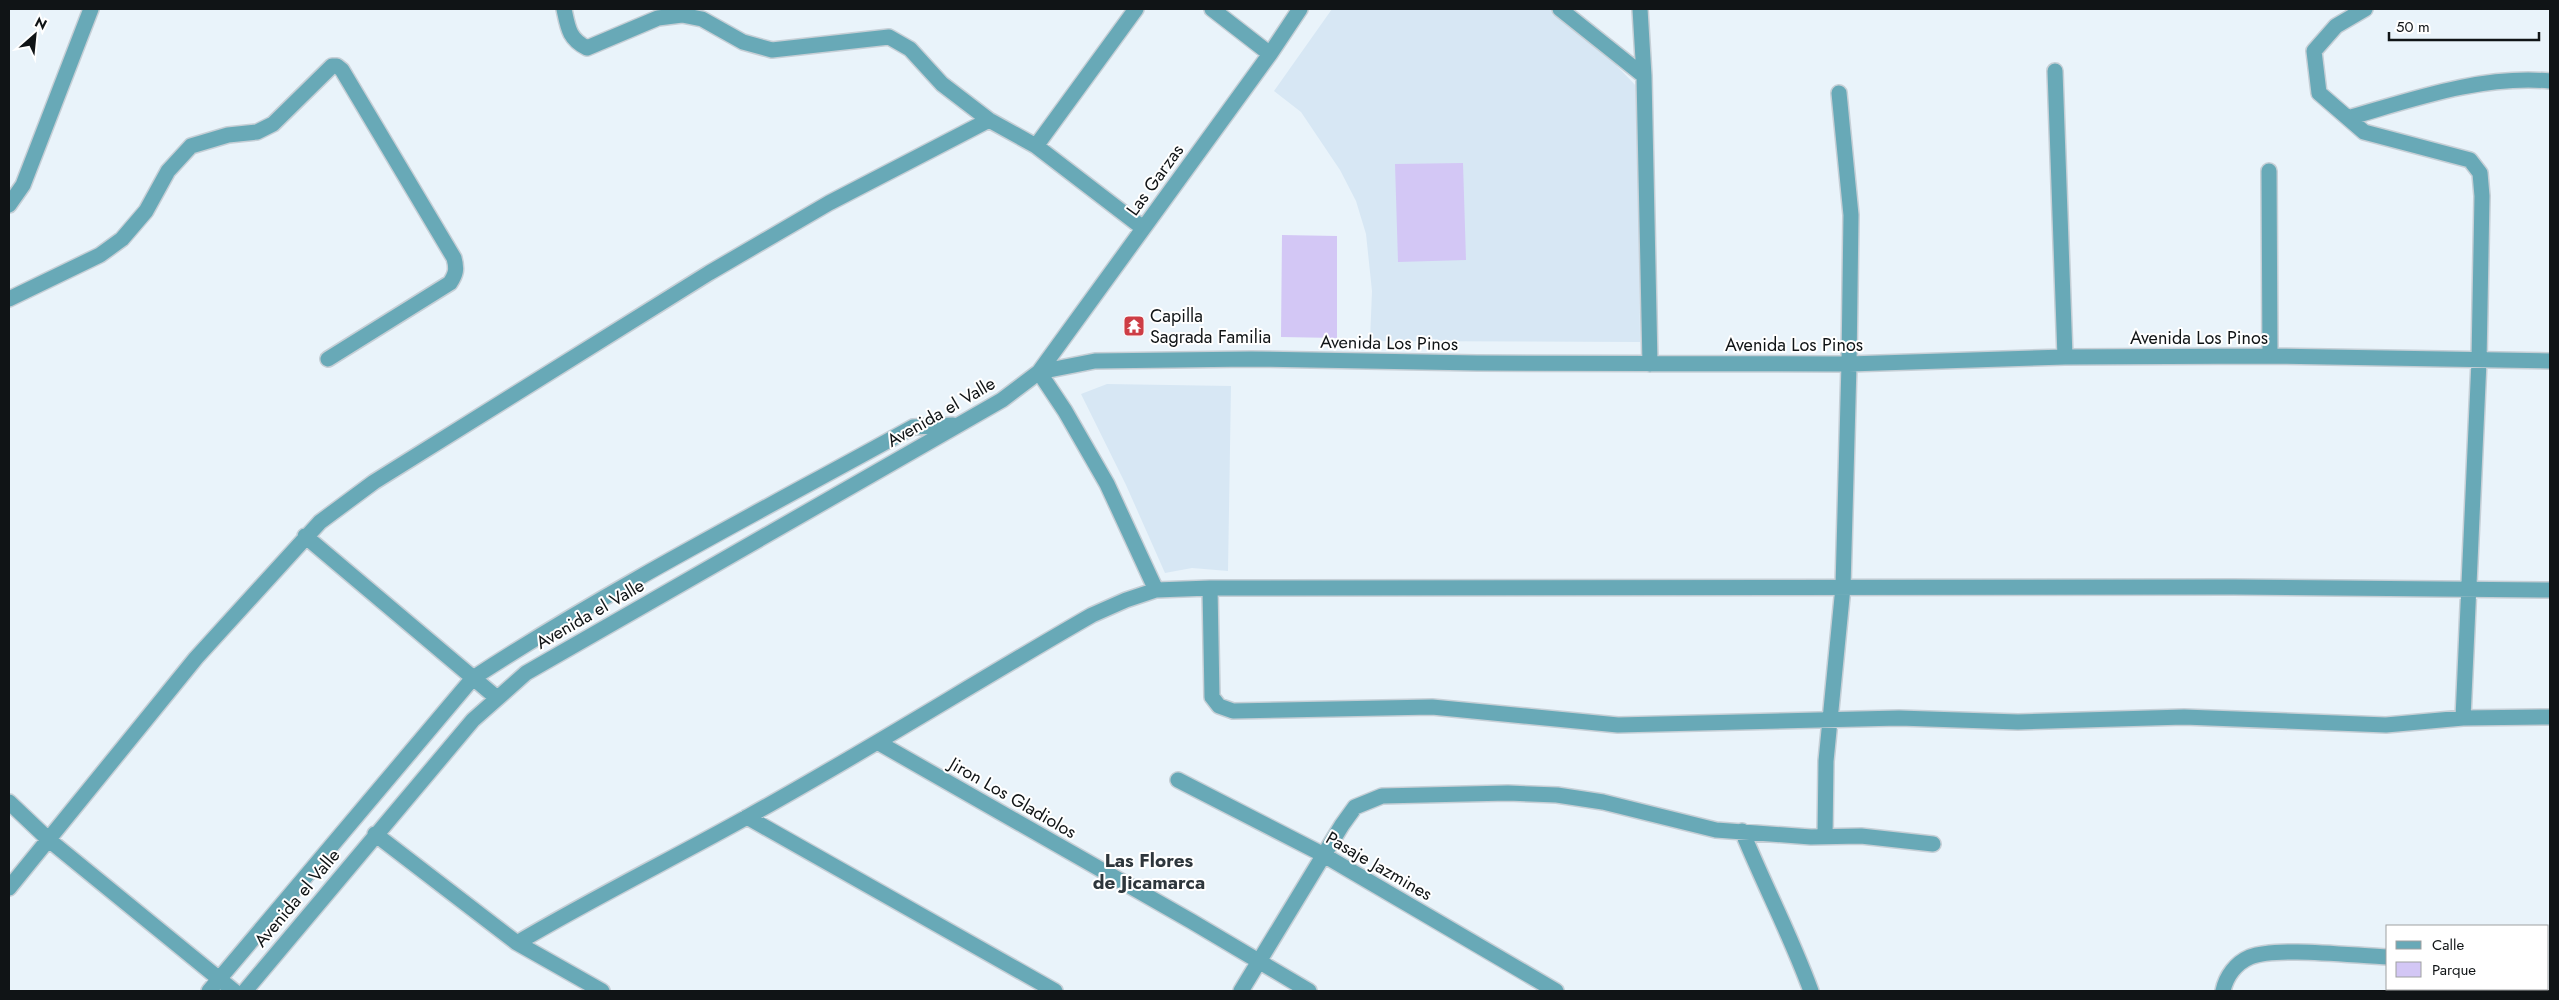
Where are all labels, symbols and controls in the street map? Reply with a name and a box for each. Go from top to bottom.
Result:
north arrow [10,10,60,60]
scale bar [2389,10,2539,42]
text: N [31,12,50,35]
text: 50 m [2396,16,2430,38]
street label: Las Garzas [1120,139,1190,221]
place label: Capilla Sagrada Familia [1150,303,1271,350]
temple icon: Capilla Sagrada Familia [1122,314,1146,338]
street label: Avenida Los Pinos [2130,325,2268,351]
street label: Avenida Los Pinos [1320,329,1458,357]
street label: Avenida Los Pinos [1725,332,1863,358]
street label: Avenida el Valle [882,370,1000,454]
street label: Avenida el Valle [531,572,649,656]
street label: Jiron Los Gladiolos [943,750,1081,845]
street label: Pasaje Jazmines [1321,825,1437,907]
street label: Avenida el Valle [248,843,346,953]
district label: Las Flores de Jicamarca [1093,847,1205,896]
legend [2386,925,2549,990]
text: Calle [2432,934,2464,956]
text: Parque [2432,959,2476,981]

